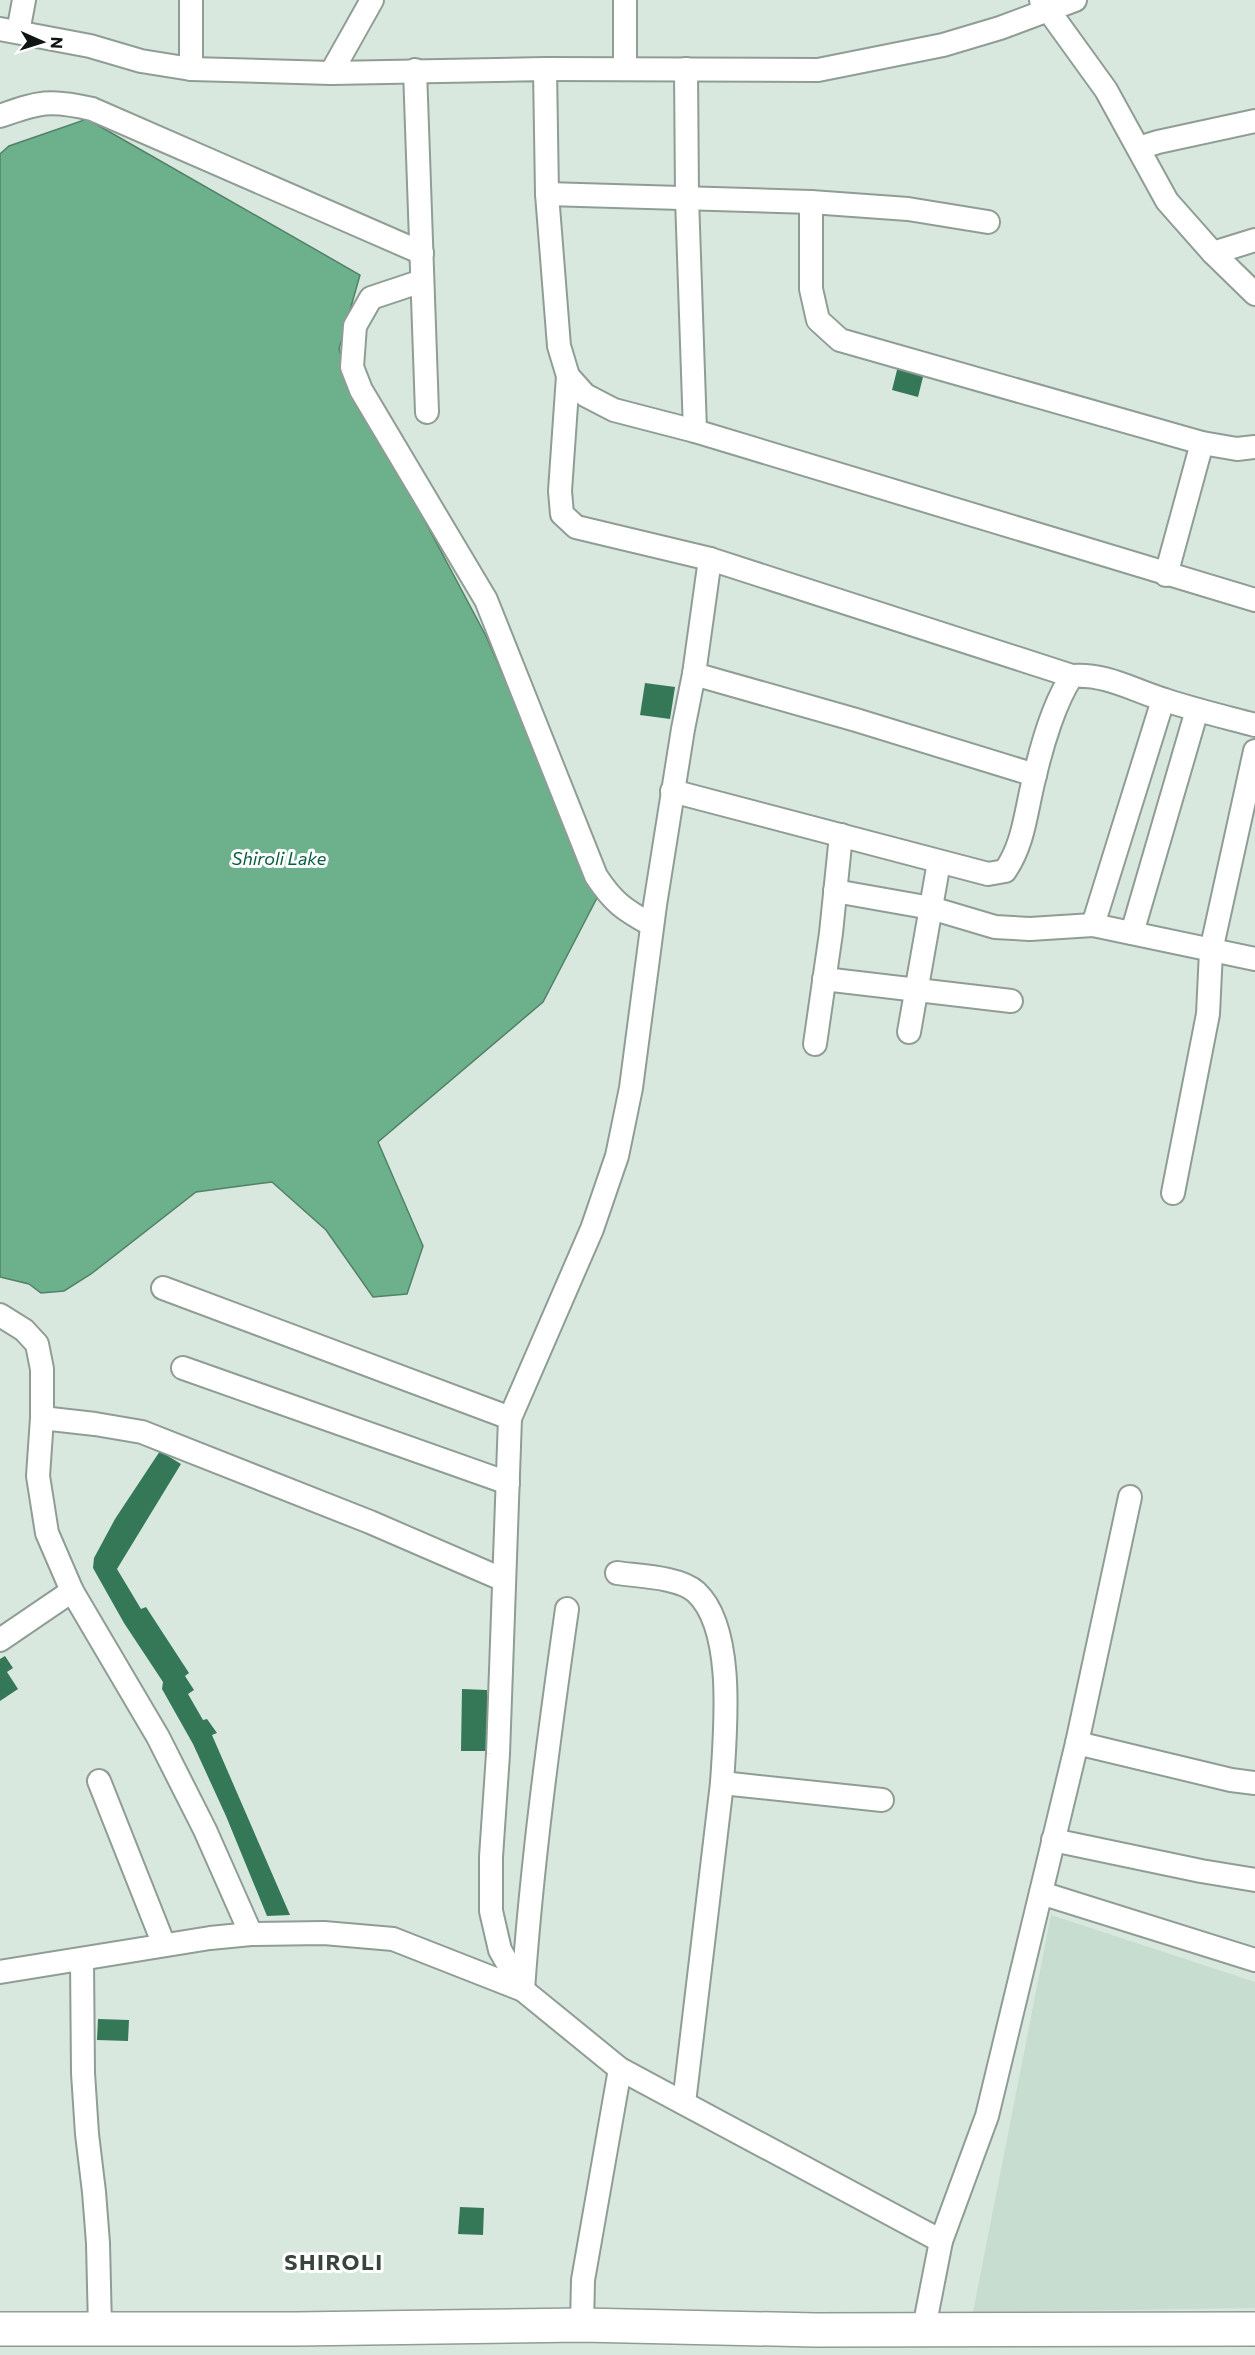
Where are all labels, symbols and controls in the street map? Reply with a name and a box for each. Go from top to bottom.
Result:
north arrow [12,12,72,72]
text: N [48,36,67,49]
water label: Shiroli Lake [232,847,327,869]
district label: SHIROLI [284,2248,384,2275]

